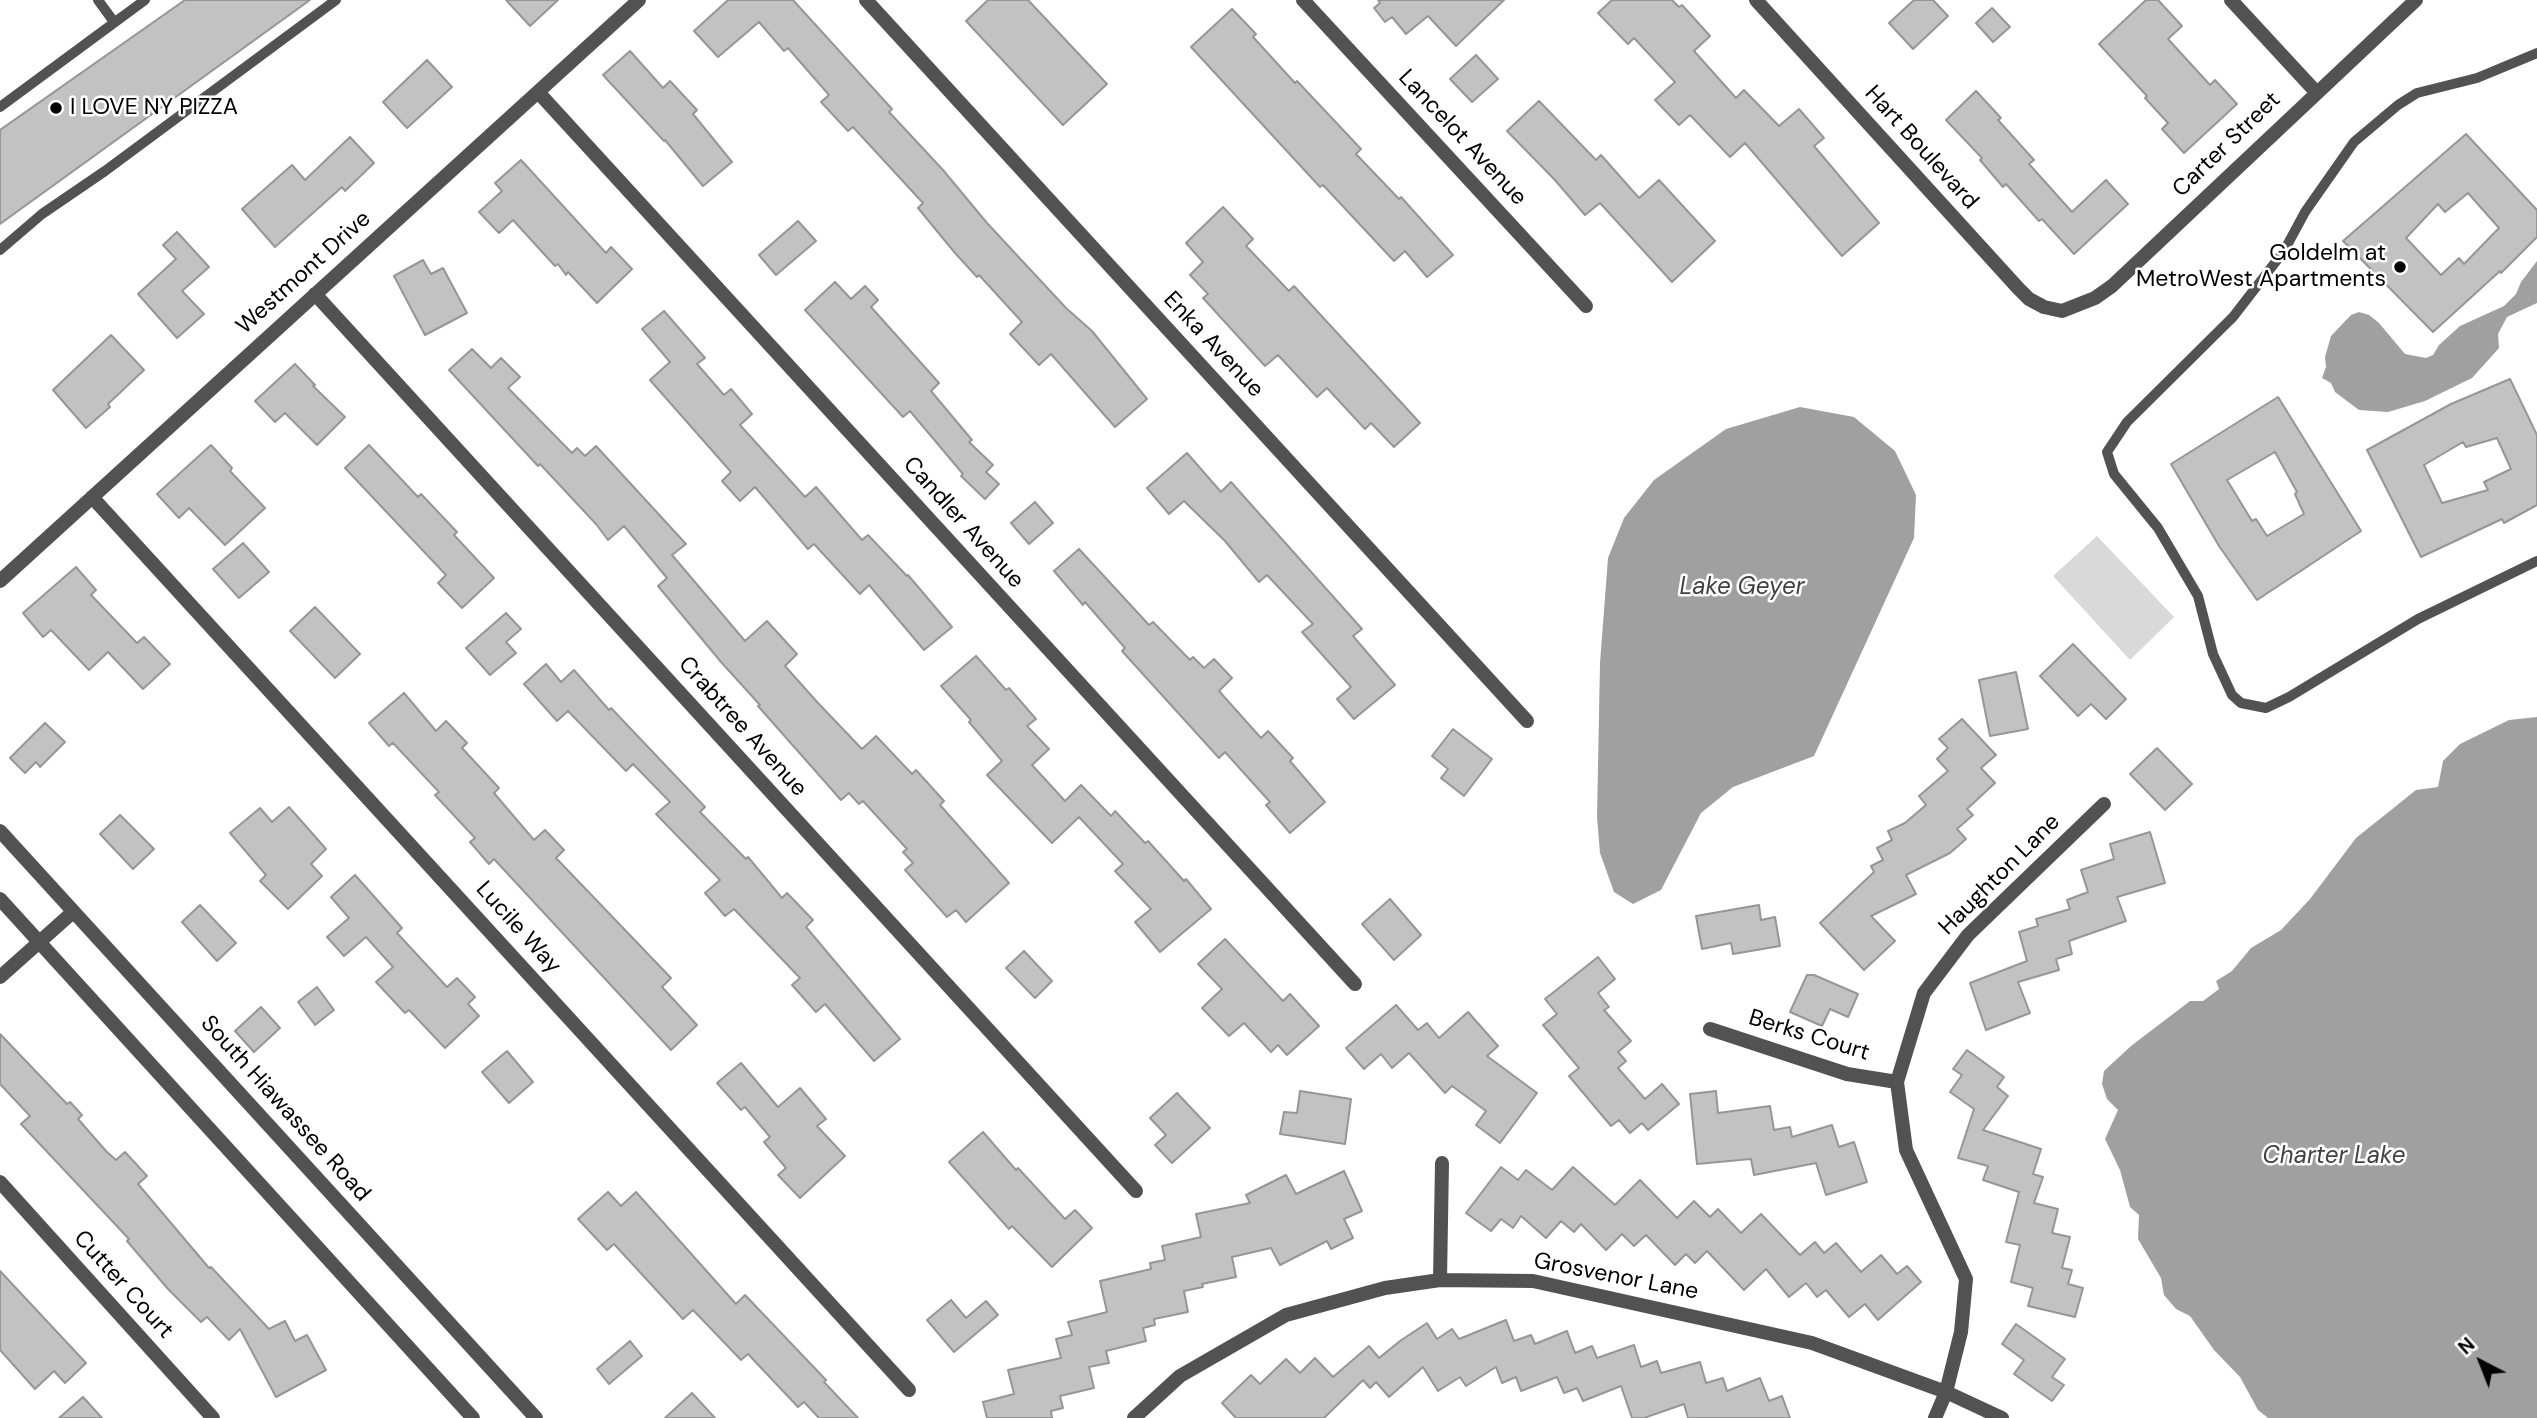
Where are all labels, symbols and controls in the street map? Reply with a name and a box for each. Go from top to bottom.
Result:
street label: Lancelot Avenue [1392,64,1532,212]
street label: Hart Boulevard [1858,81,1984,215]
street label: Carter Street [2167,87,2287,203]
place label: I LOVE NY PIZZA [70,94,238,122]
marker: I LOVE NY PIZZA [48,100,64,116]
street label: Westmont Drive [231,205,377,341]
place label: Goldelm at MetroWest Apartments [2136,240,2386,294]
marker: Goldelm at MetroWest Apartments [2392,259,2408,275]
street label: Enka Avenue [1157,286,1269,404]
street label: Candler Avenue [897,451,1029,595]
water label: Lake Geyer [1679,574,1805,602]
street label: Crabtree Avenue [672,651,812,803]
street label: Haughton Lane [1934,809,2066,941]
street label: Lucile Way [469,876,567,980]
street label: Berks Court [1745,1005,1873,1067]
street label: South Hiawassee Road [194,1010,376,1208]
water label: Charter Lake [2263,1143,2405,1171]
street label: Cutter Court [67,1225,179,1345]
street label: Grosvenor Lane [1531,1248,1701,1306]
north arrow [2446,1327,2516,1397]
text: N [2453,1332,2480,1360]

